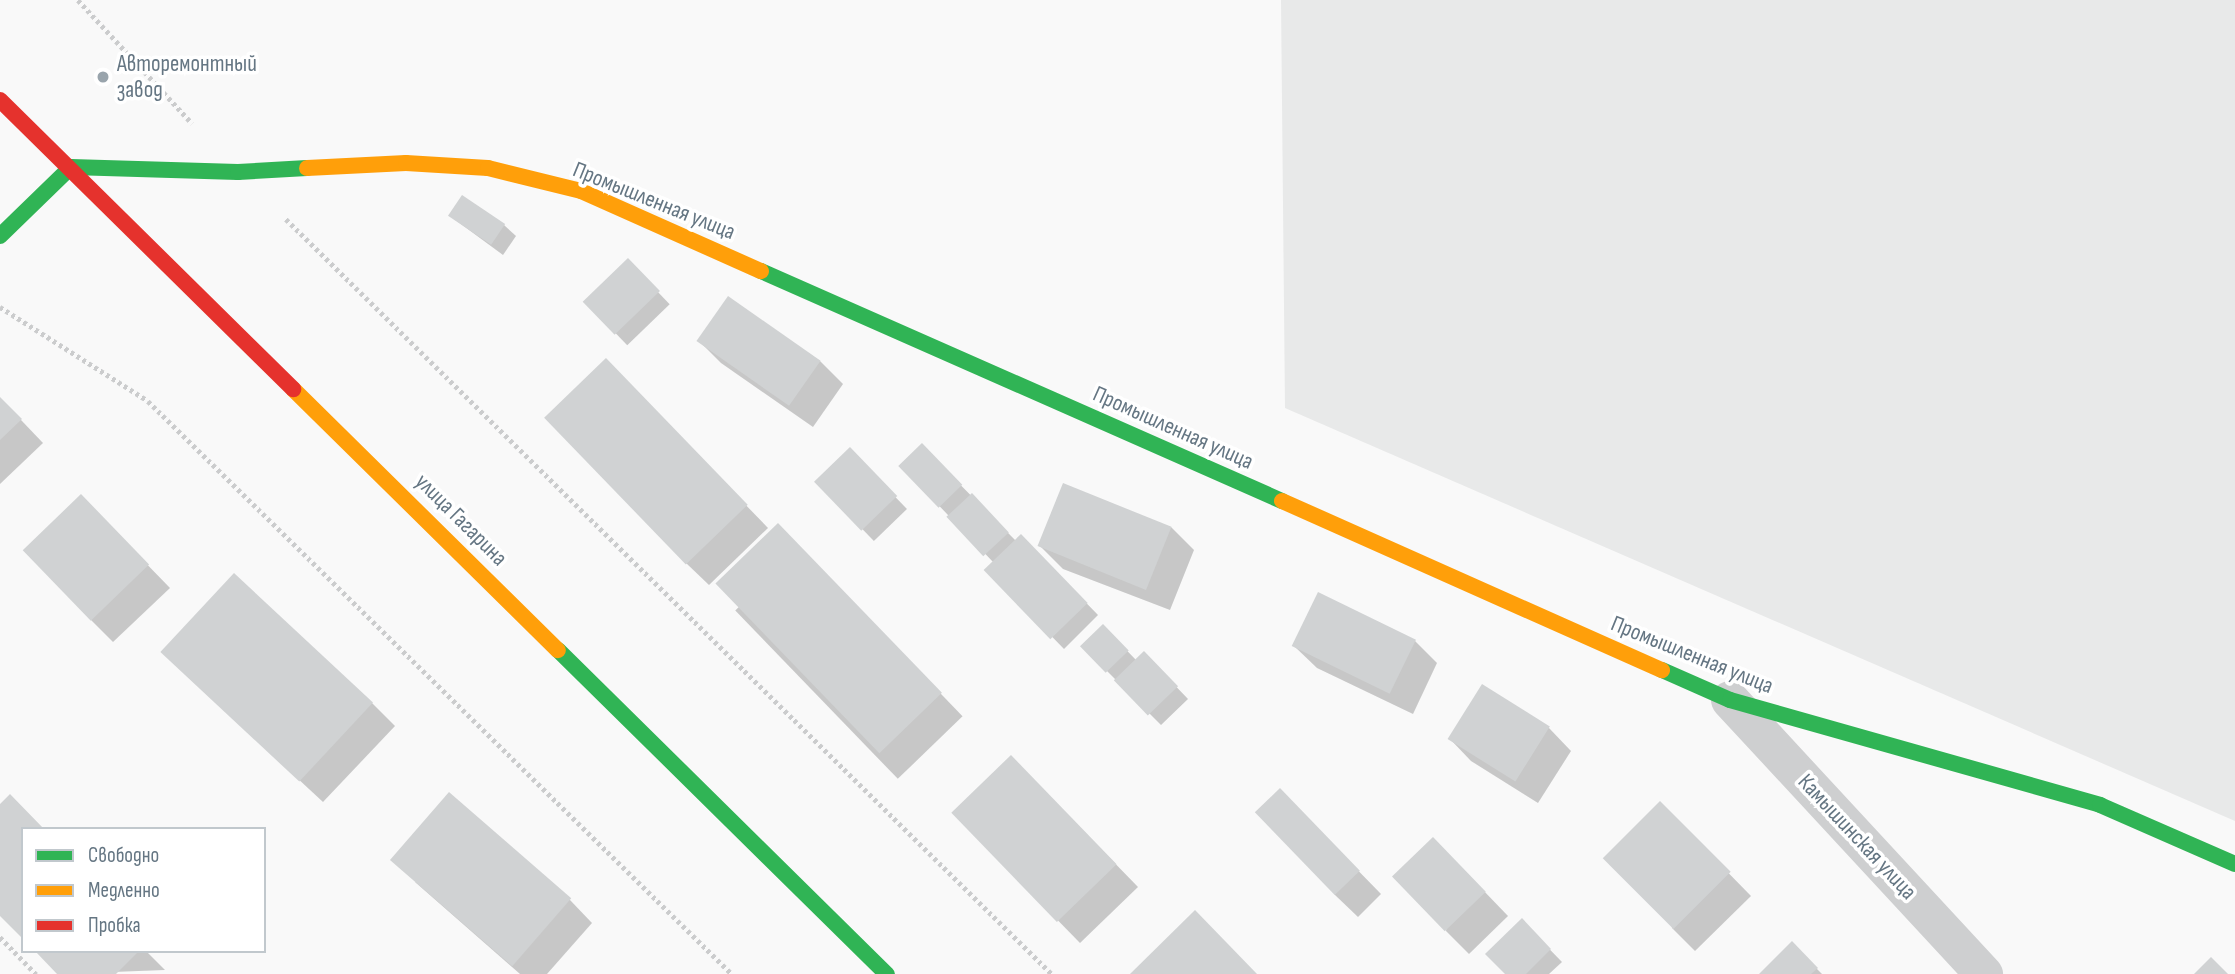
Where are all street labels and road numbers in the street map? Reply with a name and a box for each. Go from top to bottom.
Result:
street label: Промышленная улица [569,156,739,246]
street label: Промышленная улица [1089,380,1257,476]
street label: улица Гагарина [409,468,513,572]
street label: Промышленная улица [1607,610,1777,700]
street label: Камышинская улица [1792,769,1922,905]

